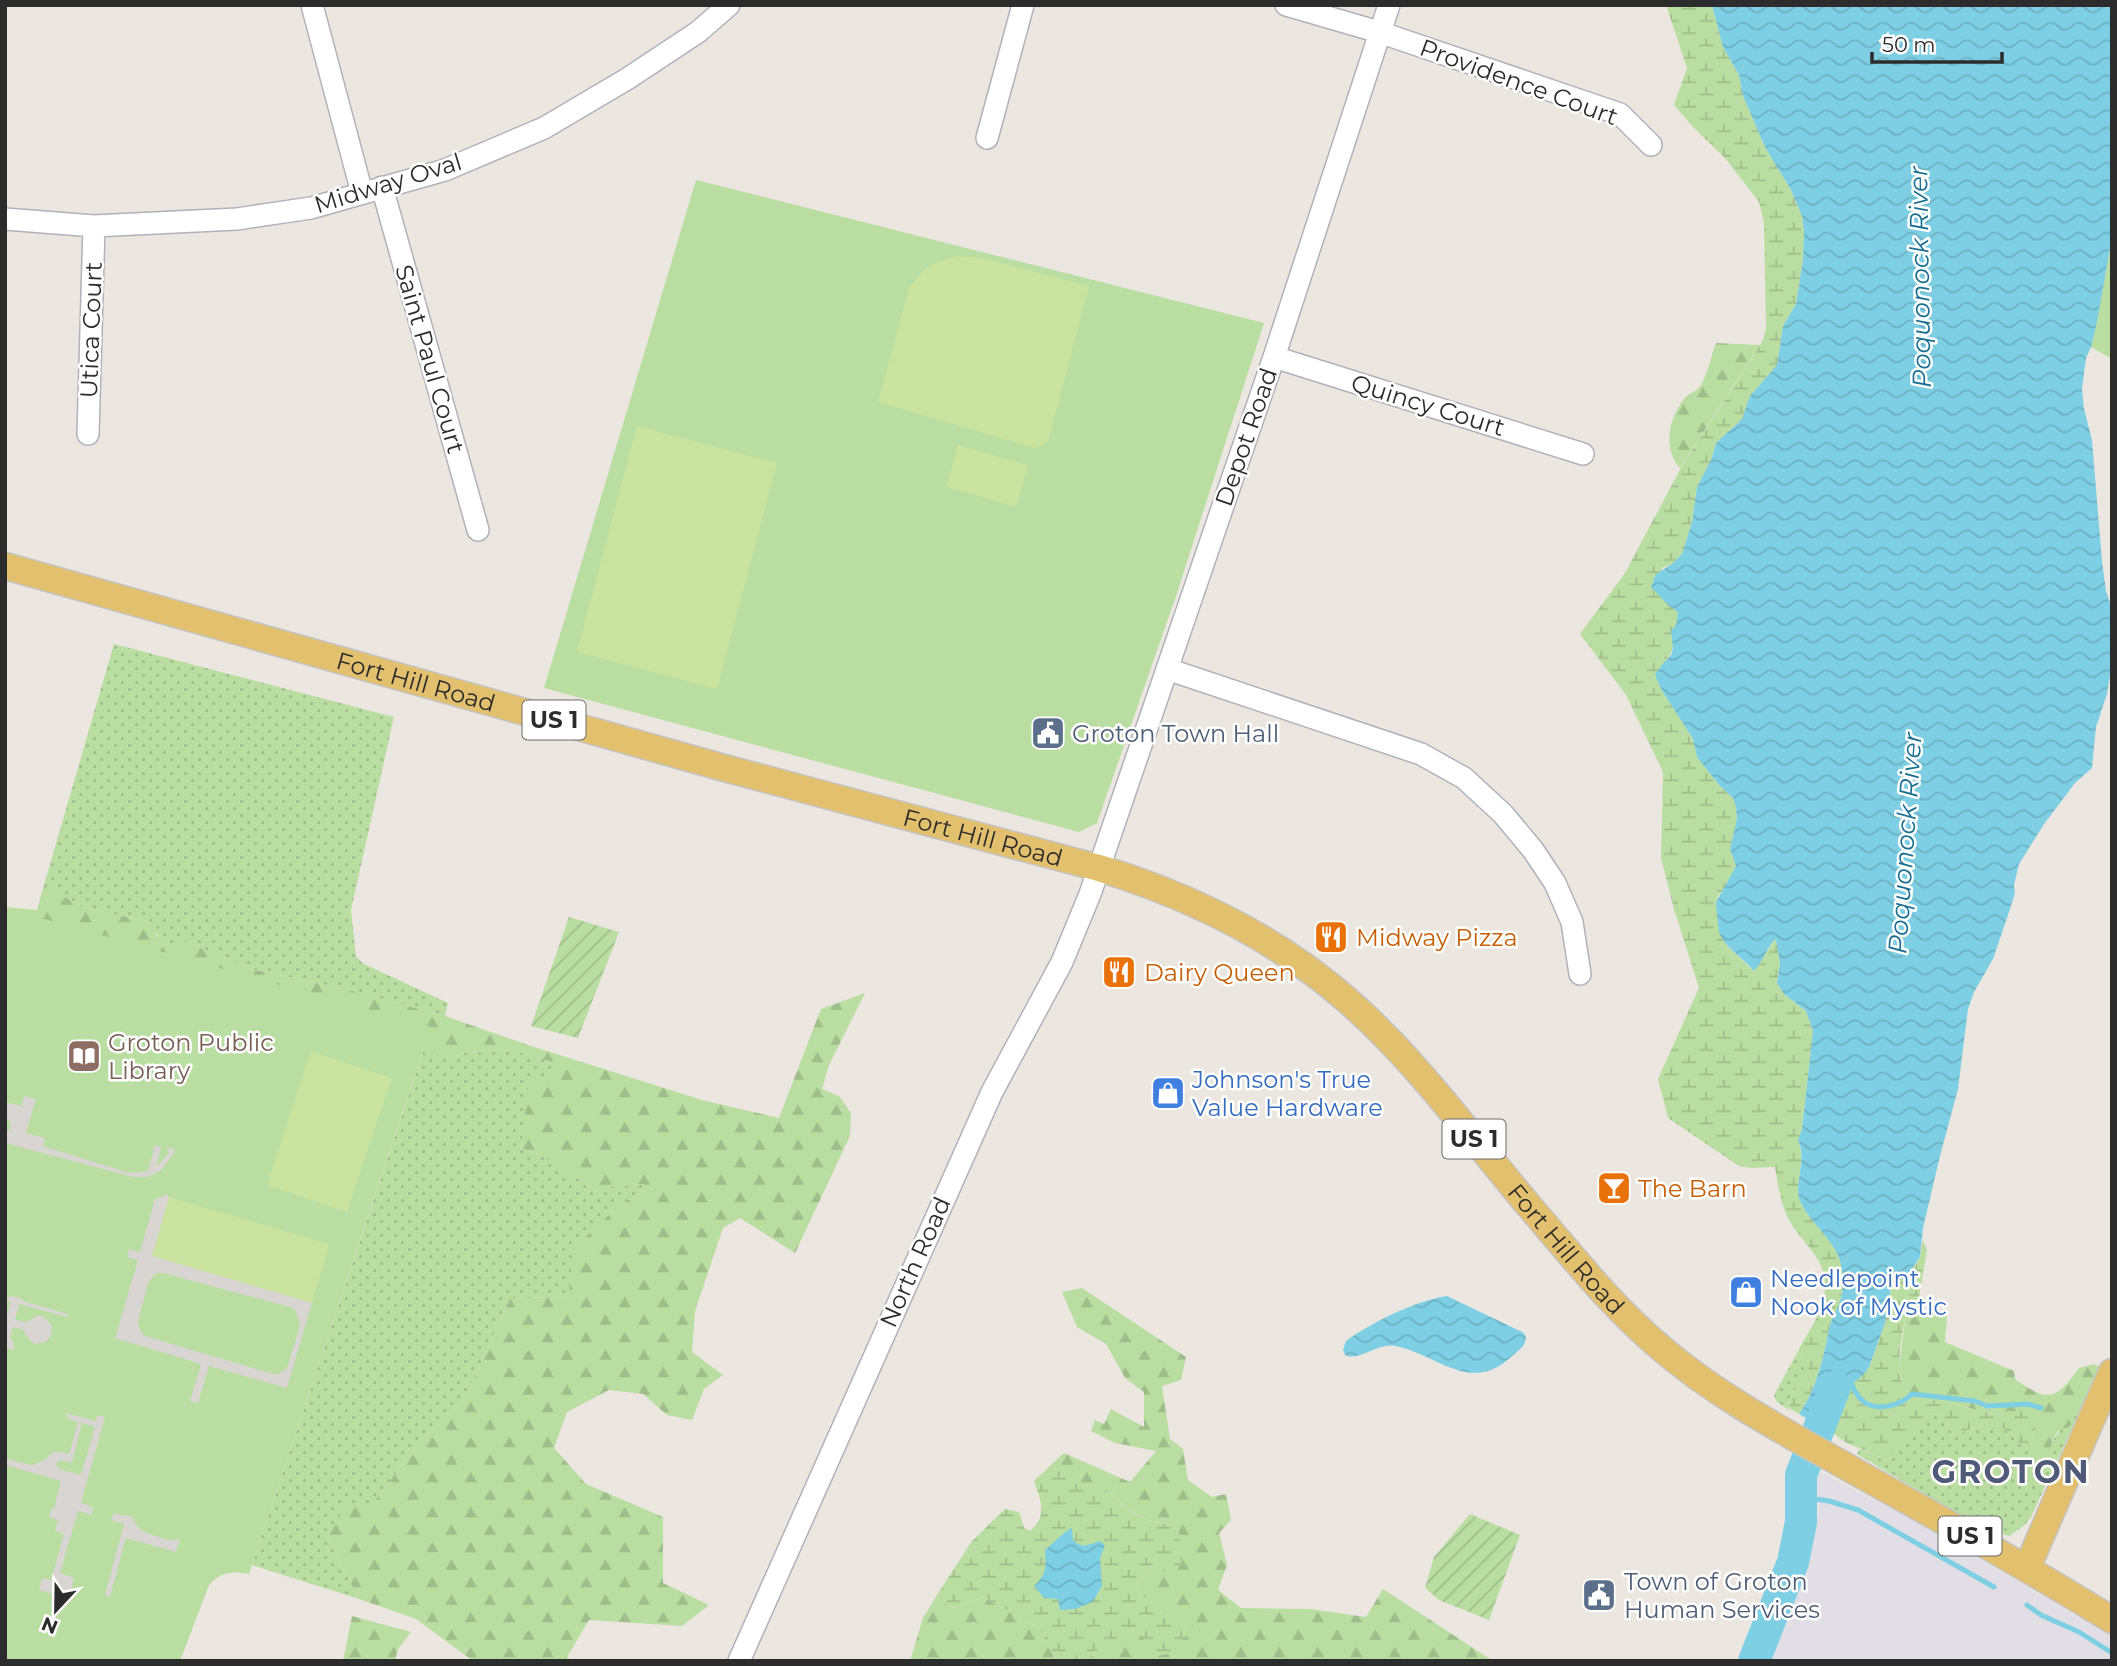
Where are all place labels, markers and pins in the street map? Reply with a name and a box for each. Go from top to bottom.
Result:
public building icon: Groton Town Hall [1029,714,1067,752]
place label: Groton Town Hall [1072,719,1279,748]
restaurant icon: Midway Pizza [1312,918,1350,956]
place label: Midway Pizza [1356,923,1518,952]
restaurant icon: Dairy Queen [1100,953,1138,991]
place label: Dairy Queen [1144,958,1295,987]
place label: Groton Public Library [108,1028,274,1085]
library icon: Groton Public Library [65,1037,103,1075]
place label: Johnson's True Value Hardware [1191,1065,1383,1122]
shop icon: Johnson's True Value Hardware [1149,1074,1187,1112]
bar icon: The Barn [1595,1169,1633,1207]
place label: The Barn [1638,1174,1747,1203]
place label: Needlepoint Nook of Mystic [1770,1264,1947,1321]
shop icon: Needlepoint Nook of Mystic [1727,1273,1765,1311]
place label: Town of Groton Human Services [1624,1567,1820,1624]
public building icon: Town of Groton Human Services [1580,1576,1618,1614]

